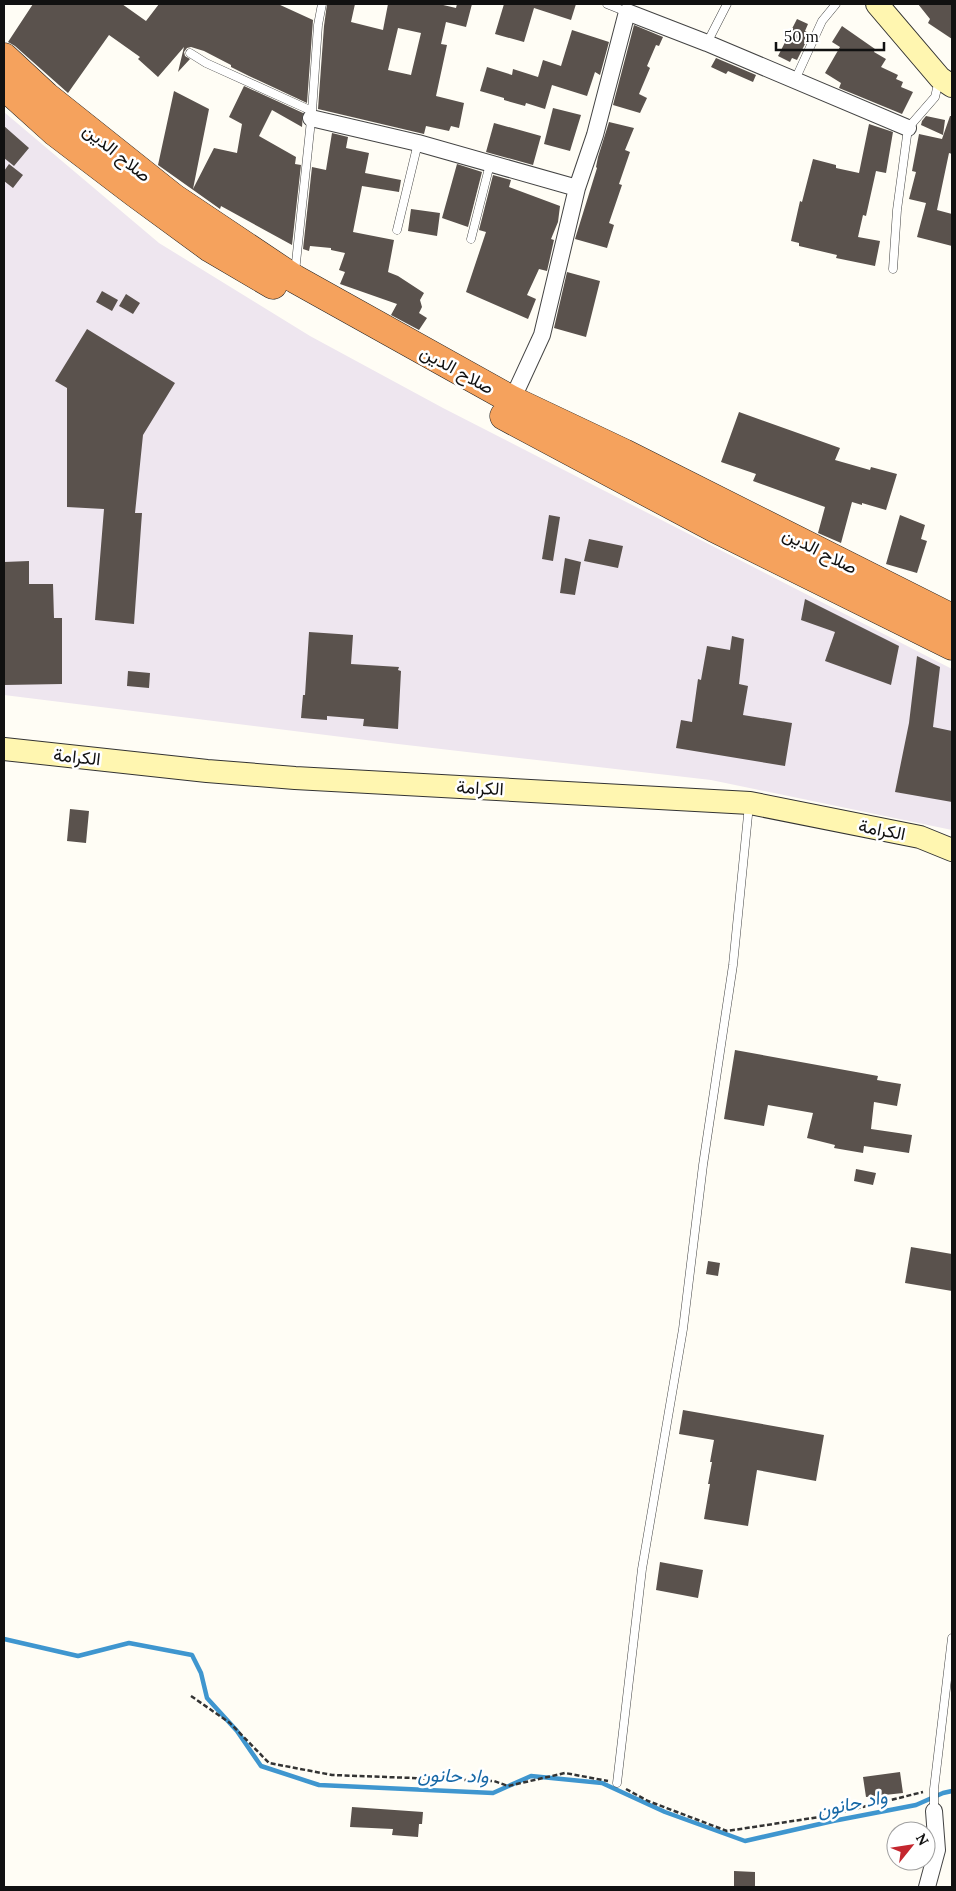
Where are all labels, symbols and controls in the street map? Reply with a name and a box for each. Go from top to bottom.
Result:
scale bar [776,20,884,52]
text: 50 m [784,27,819,46]
street label: صلاح الدين [78,118,156,188]
street label: صلاح الدين [416,340,498,400]
street label: صلاح الدين [779,522,861,580]
street label: الكرامة [52,743,102,770]
street label: الكرامة [456,775,504,800]
street label: الكرامة [857,814,908,845]
water label: واد حانون [417,1762,489,1788]
water label: واد حانون [815,1784,890,1822]
north arrow [886,1821,936,1871]
text: N [912,1830,933,1849]

